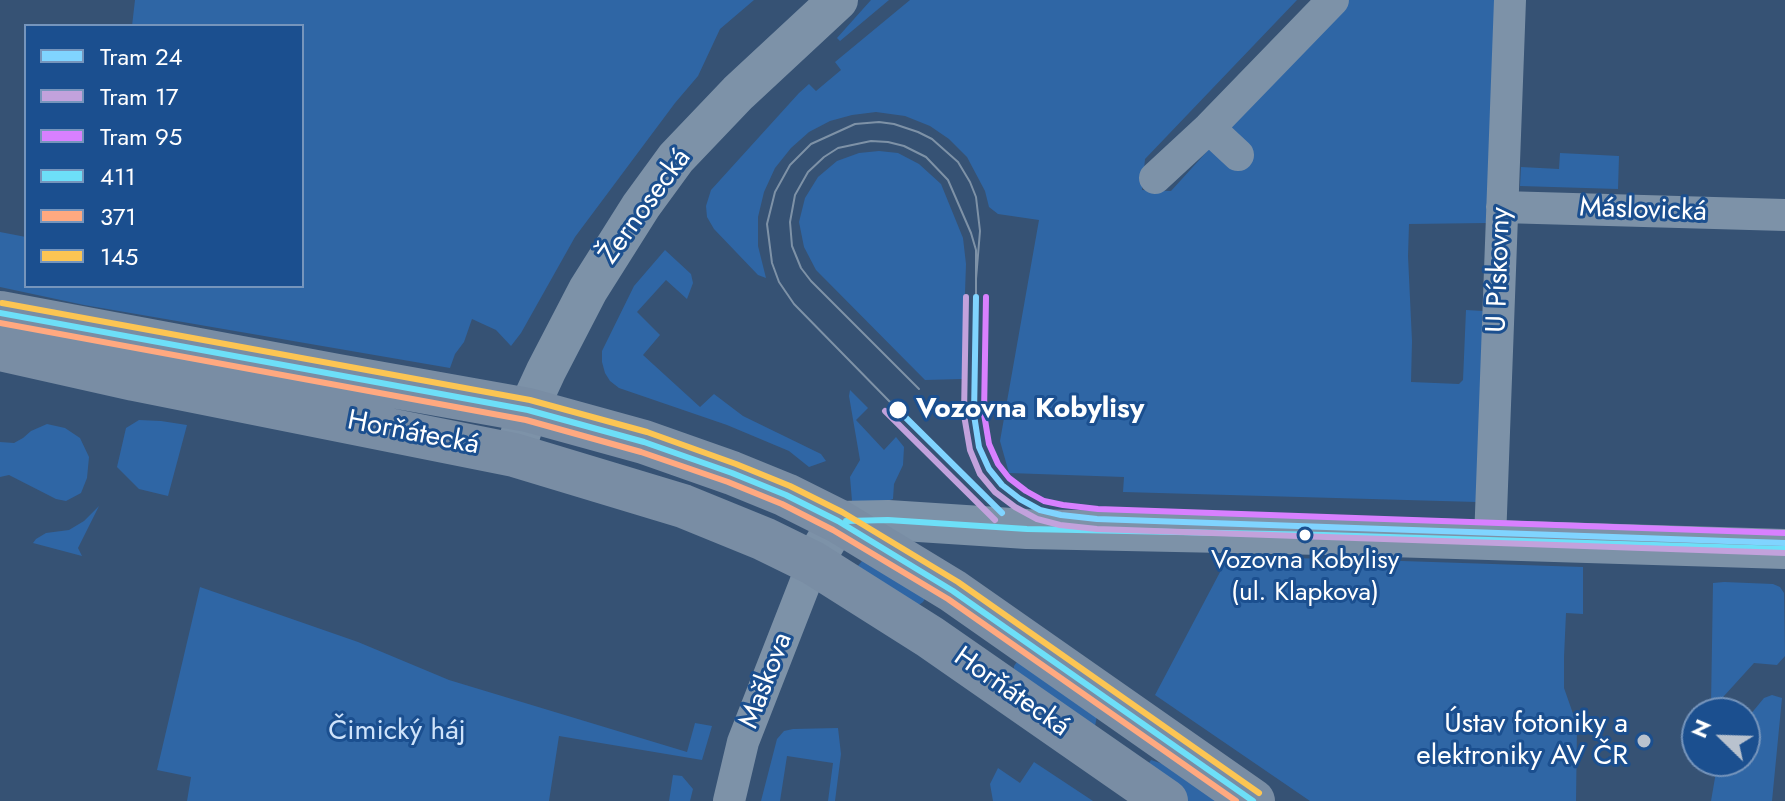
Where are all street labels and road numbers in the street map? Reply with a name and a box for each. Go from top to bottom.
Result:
street label: Žernosecká [593,143,699,271]
street label: Máslovická [1579,192,1707,230]
street label: U Pískovny [1481,207,1519,333]
street label: Horňátecká [344,405,482,463]
street label: Maškova [733,628,801,734]
street label: Horňátecká [947,641,1075,745]

